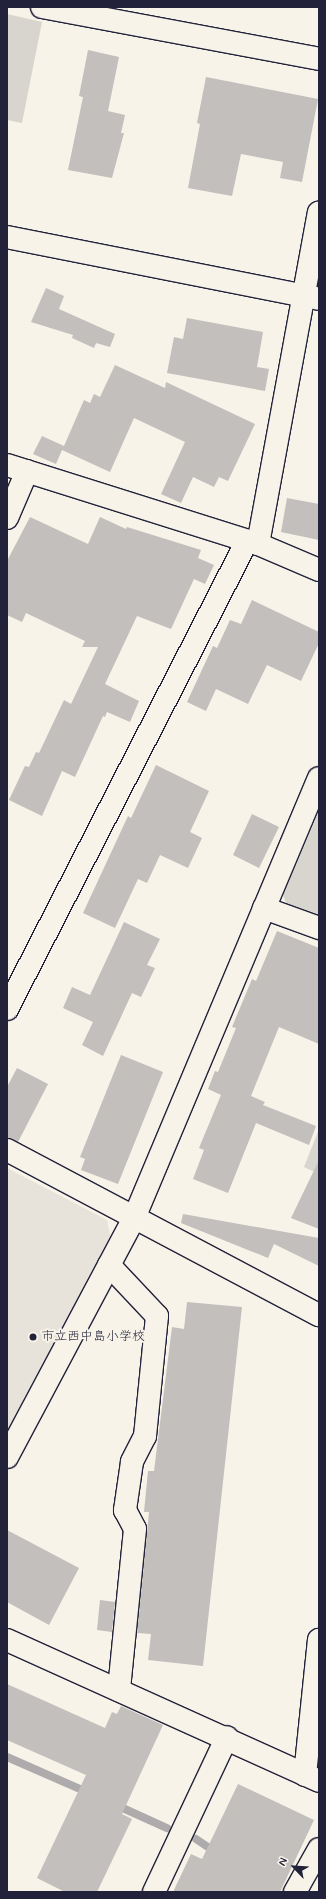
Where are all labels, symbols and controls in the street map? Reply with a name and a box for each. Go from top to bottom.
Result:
place label: 市立西中島小学校 [41,1329,145,1345]
marker: 市立西中島小学校 [28,1332,38,1342]
north arrow [274,1847,314,1887]
text: N [275,1856,291,1868]

